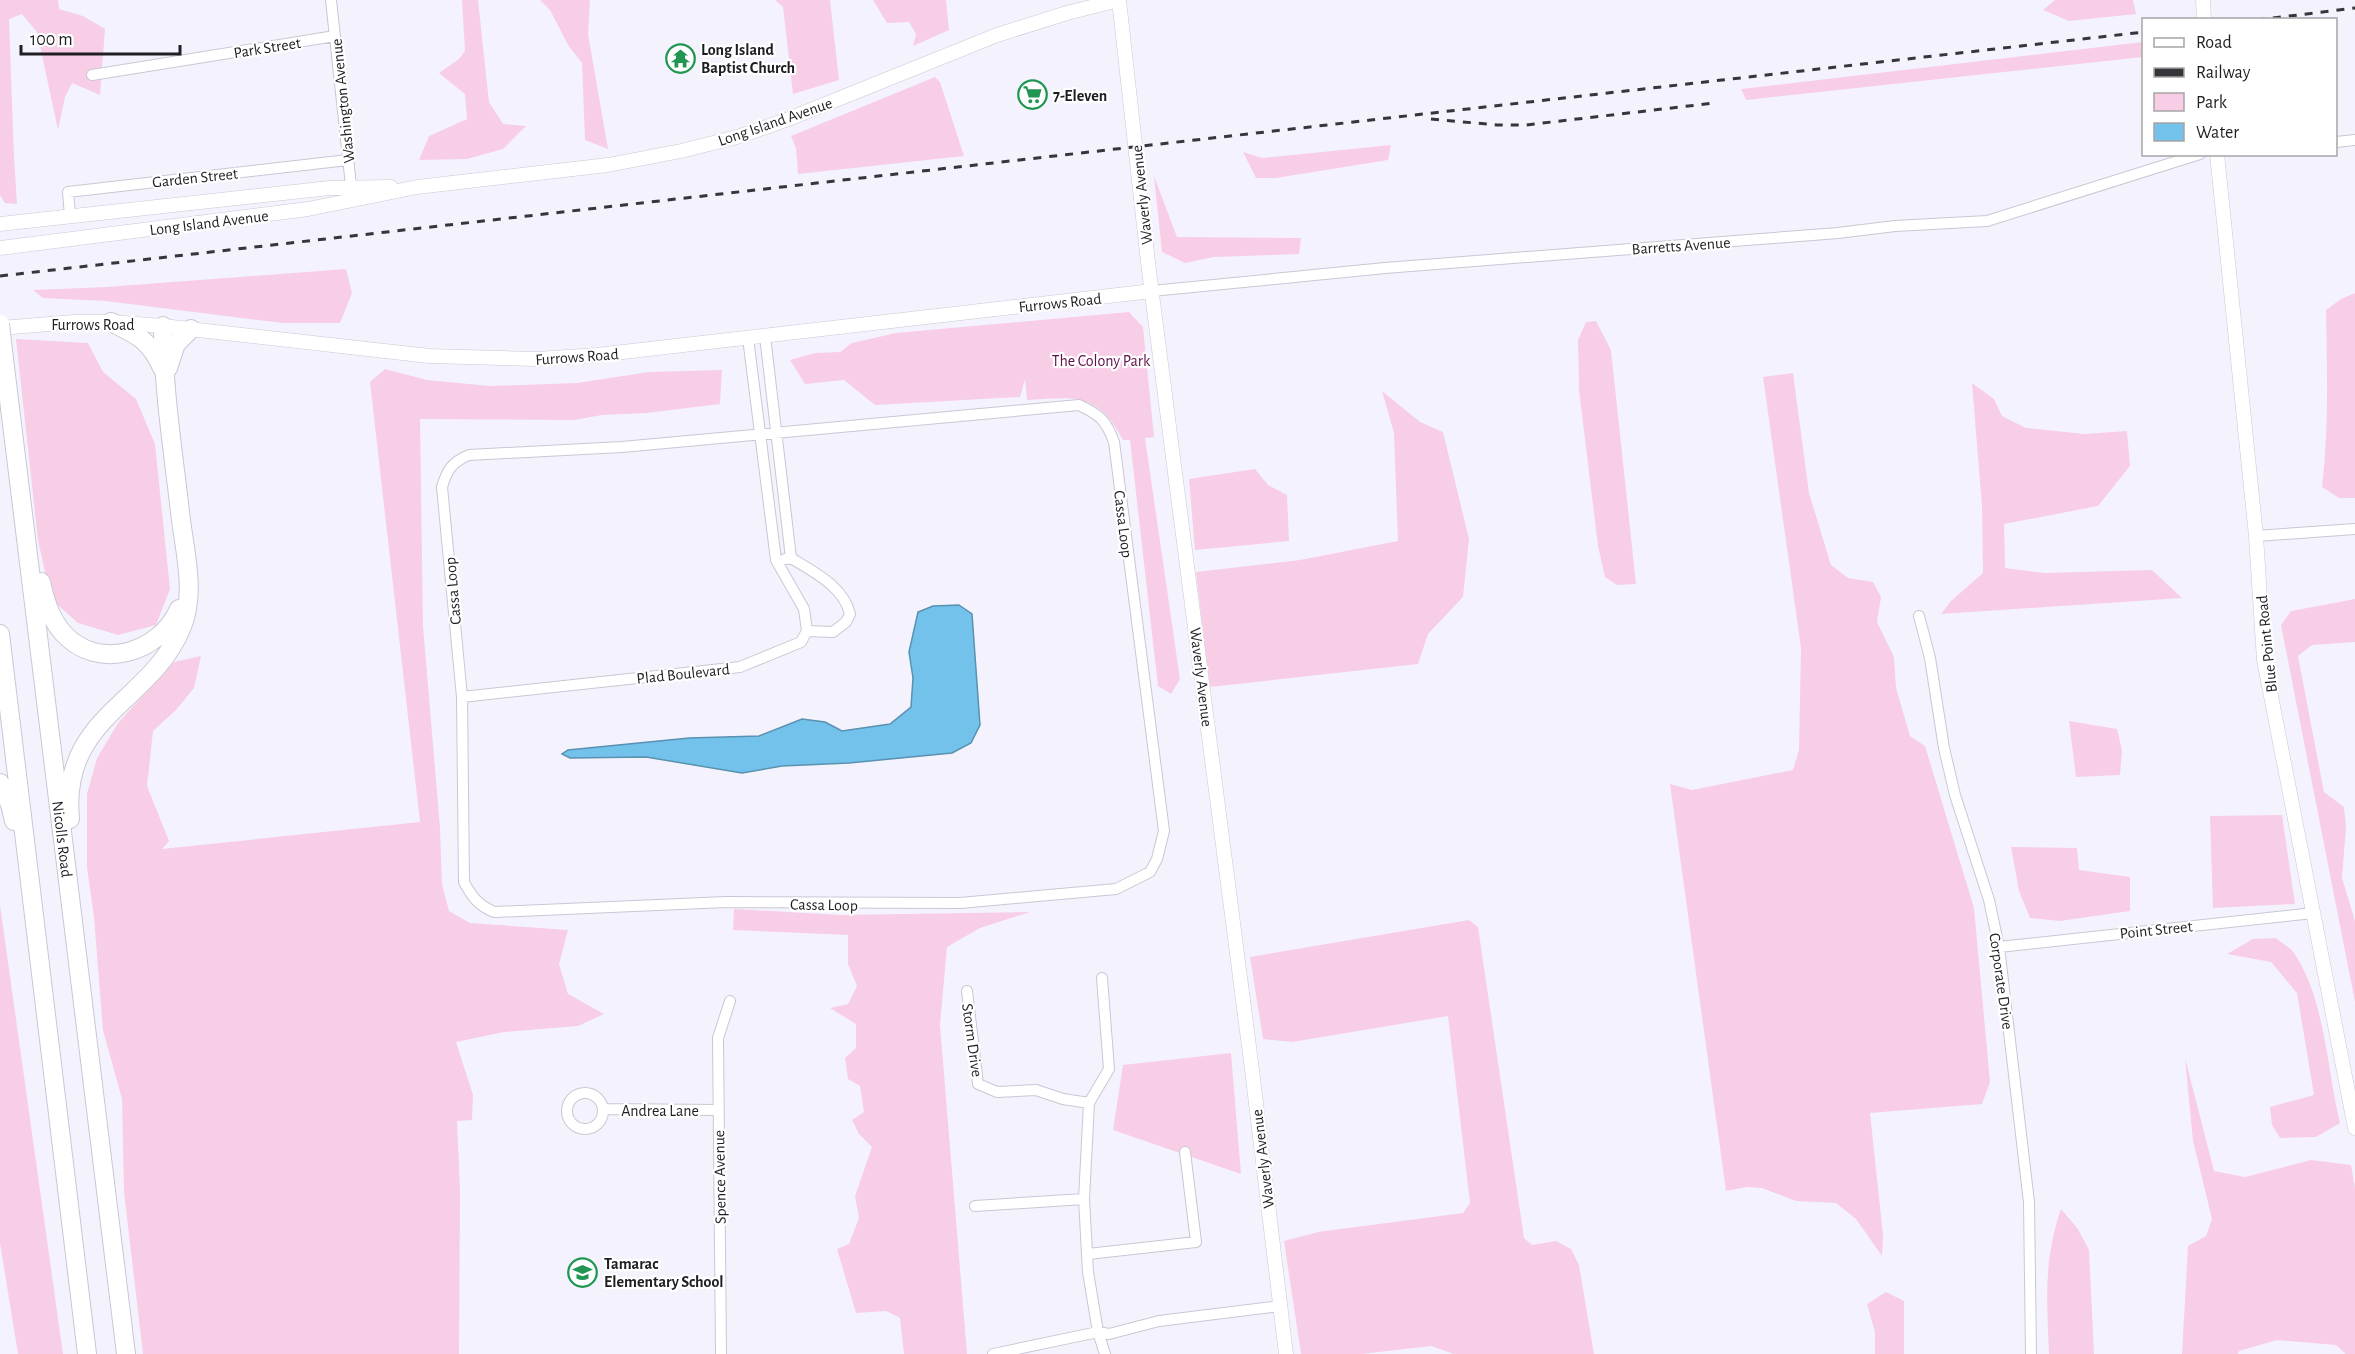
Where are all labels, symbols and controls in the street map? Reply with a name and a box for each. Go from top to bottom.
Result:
scale bar [21,18,180,56]
legend [2142,18,2337,156]
text: 100 m [30,31,73,49]
text: Road [2196,34,2232,52]
street label: Park Street [232,35,302,61]
street label: Washington Avenue [329,38,357,164]
temple icon: Long Island Baptist Church [664,42,696,74]
place label: Long Island Baptist Church [701,42,795,76]
text: Railway [2196,64,2251,82]
supermarket icon: 7-Eleven [1016,79,1048,111]
place label: 7-Eleven [1053,88,1107,104]
text: Park [2196,94,2228,112]
street label: Long Island Avenue [716,95,835,149]
text: Water [2196,124,2239,142]
street label: Waverly Avenue [1129,144,1156,245]
street label: Garden Street [151,166,239,190]
street label: Long Island Avenue [149,208,270,238]
street label: Barretts Avenue [1631,235,1731,257]
street label: Furrows Road [1018,291,1102,315]
street label: Furrows Road [51,317,135,333]
street label: Furrows Road [535,346,619,368]
park label: The Colony Park [1052,353,1151,370]
street label: Cassa Loop [1111,489,1135,559]
street label: Cassa Loop [442,556,464,625]
street label: Blue Point Road [2254,594,2280,693]
street label: Waverly Avenue [1186,627,1215,728]
street label: Plad Boulevard [636,661,730,687]
street label: Nicolls Road [49,800,75,878]
street label: Cassa Loop [790,896,858,914]
street label: Point Street [2119,918,2193,942]
street label: Corporate Drive [1986,932,2016,1030]
street label: Storm Drive [959,1002,985,1078]
street label: Andrea Lane [621,1103,699,1119]
street label: Waverly Avenue [1249,1108,1278,1209]
street label: Spence Avenue [711,1130,729,1224]
school or university icon: Tamarac Elementary School [567,1256,599,1288]
place label: Tamarac Elementary School [604,1256,724,1291]

